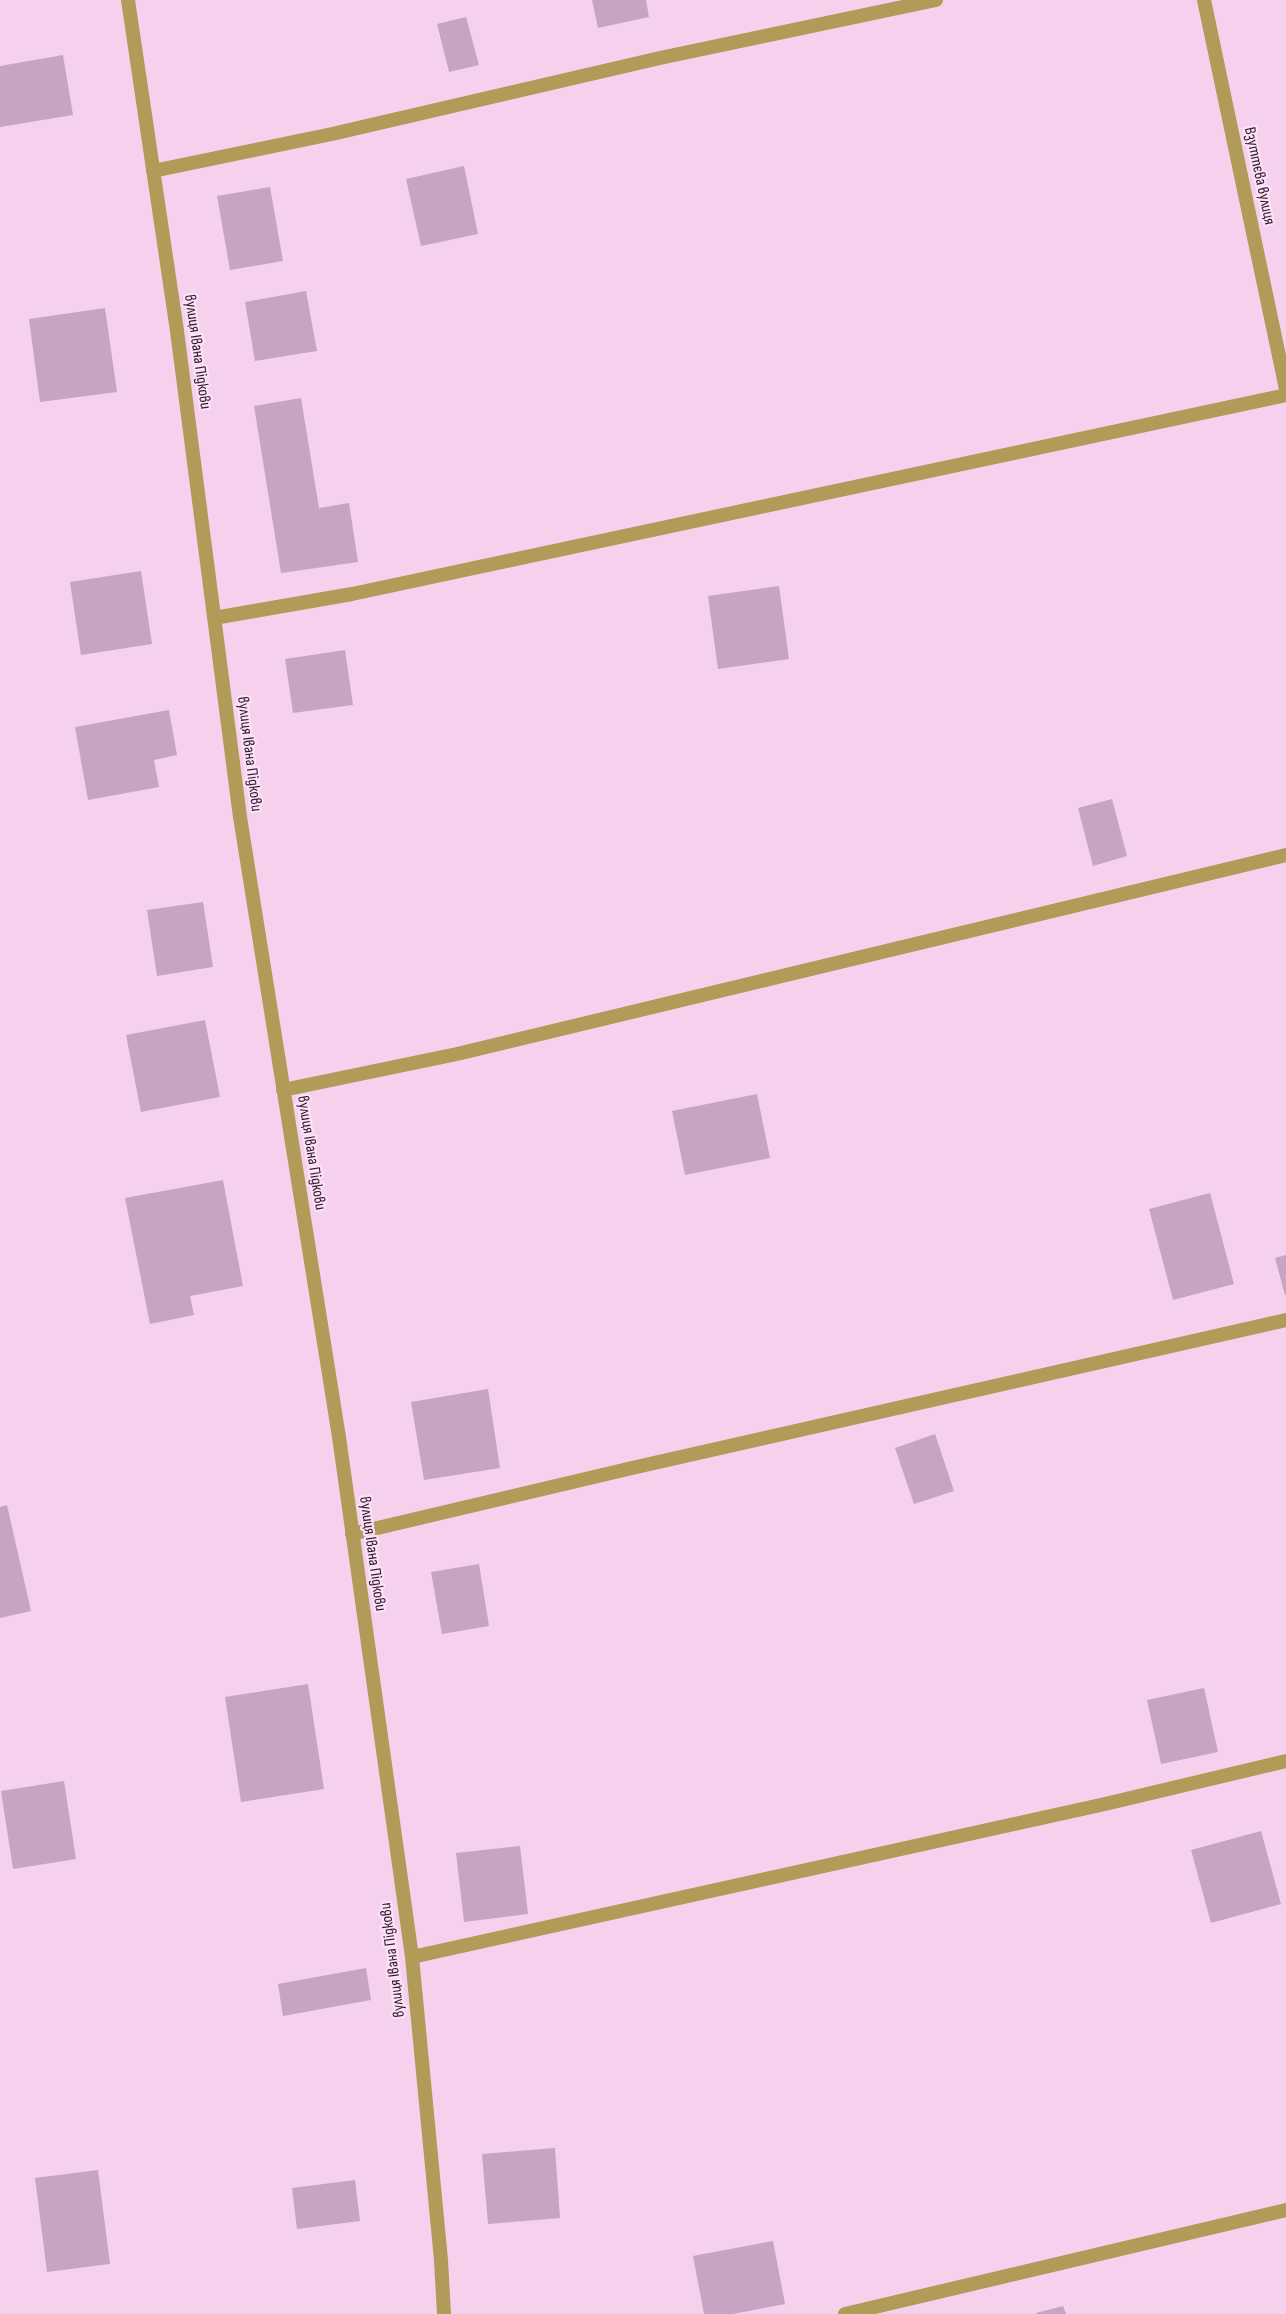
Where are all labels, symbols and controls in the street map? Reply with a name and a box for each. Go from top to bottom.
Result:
street label: Взуттєва вулиця [1239,125,1279,227]
street label: вулиця Івана Підкови [179,293,215,411]
street label: вулиця Івана Підкови [232,696,266,812]
street label: вулиця Івана Підкови [292,1094,330,1212]
street label: вулиця Івана Підкови [354,1495,390,1613]
street label: вулиця Івана Підкови [376,1902,410,2018]

